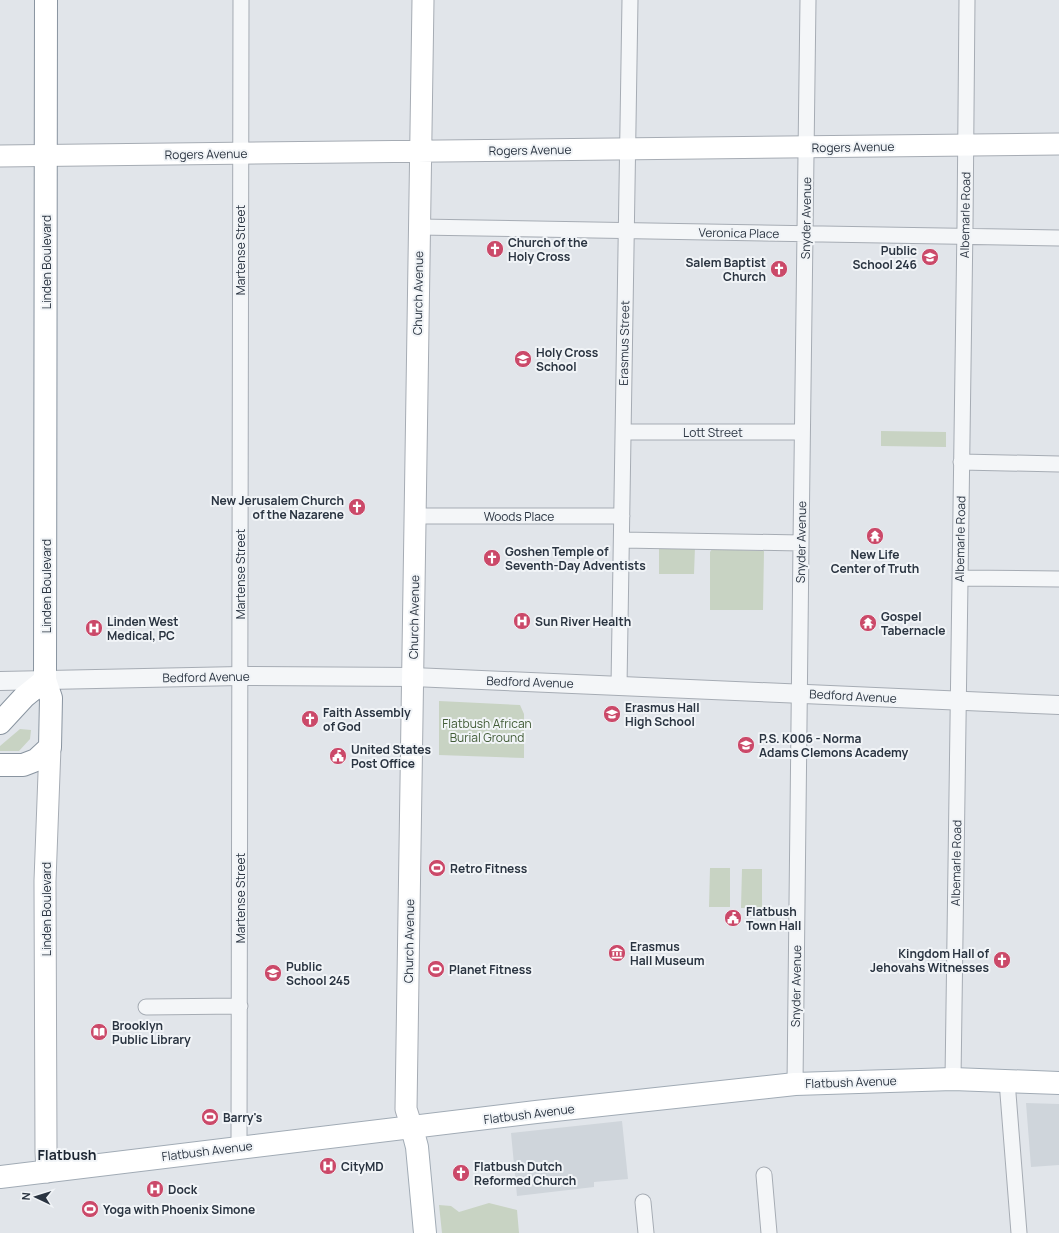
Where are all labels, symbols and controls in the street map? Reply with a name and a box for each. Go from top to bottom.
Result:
street label: Rogers Avenue [812,138,894,156]
street label: Rogers Avenue [489,141,571,159]
street label: Rogers Avenue [165,145,247,163]
street label: Albemarle Road [956,172,974,258]
street label: Snyder Avenue [797,177,815,259]
street label: Martense Street [232,205,249,295]
street label: Linden Boulevard [38,215,55,309]
street label: Veronica Place [699,224,779,242]
place label: Church of the Holy Cross [508,234,588,265]
church icon: Church of the Holy Cross [485,239,505,259]
place label: Public School 246 [852,242,917,273]
school or university icon: Public School 246 [920,247,940,267]
street label: Church Avenue [409,251,427,335]
place label: Salem Baptist Church [685,254,766,285]
church icon: Salem Baptist Church [769,259,789,279]
street label: Erasmus Street [615,300,633,386]
place label: Holy Cross School [536,344,599,375]
school or university icon: Holy Cross School [513,349,533,369]
street label: Lott Street [683,424,743,441]
place label: New Jerusalem Church of the Nazarene [211,492,344,523]
street label: Albemarle Road [951,496,969,582]
church icon: New Jerusalem Church of the Nazarene [347,497,367,517]
street label: Snyder Avenue [792,501,810,583]
street label: Woods Place [484,508,554,525]
temple icon: New Life Center of Truth [865,526,885,546]
street label: Martense Street [232,529,249,619]
street label: Linden Boulevard [38,539,55,633]
place label: Goshen Temple of Seventh-Day Adventists [505,543,646,574]
place label: New Life Center of Truth [831,546,919,577]
church icon: Goshen Temple of Seventh-Day Adventists [482,548,502,568]
street label: Church Avenue [405,575,423,659]
place label: Gospel Tabernacle [881,608,946,639]
hospital icon: Sun River Health [512,611,532,631]
place label: Linden West Medical, PC [107,613,178,644]
place label: Sun River Health [535,613,631,630]
temple icon: Gospel Tabernacle [858,613,878,633]
hospital icon: Linden West Medical, PC [84,618,104,638]
street label: Bedford Avenue [162,668,250,686]
street label: Bedford Avenue [486,672,574,692]
street label: Bedford Avenue [809,685,897,707]
place label: Erasmus Hall High School [625,699,700,730]
place label: Faith Assembly of God [323,704,411,735]
school or university icon: Erasmus Hall High School [602,704,622,724]
church icon: Faith Assembly of God [300,709,320,729]
park label: Flatbush African Burial Ground [442,715,532,746]
place label: P.S. K006 - Norma Adams Clemons Academy [759,730,909,761]
school or university icon: P.S. K006 - Norma Adams Clemons Academy [736,735,756,755]
place label: United States Post Office [351,741,431,772]
public building icon: United States Post Office [328,746,348,766]
street label: Albemarle Road [947,820,965,906]
street label: Martense Street [232,853,249,943]
sports icon: Retro Fitness [427,858,447,878]
place label: Retro Fitness [450,860,528,877]
street label: Linden Boulevard [38,862,55,956]
street label: Church Avenue [400,899,418,983]
place label: Flatbush Town Hall [746,903,801,934]
public building icon: Flatbush Town Hall [723,908,743,928]
place label: Erasmus Hall Museum [630,938,705,969]
museum icon: Erasmus Hall Museum [607,943,627,963]
street label: Snyder Avenue [787,945,805,1027]
place label: Kingdom Hall of Jehovahs Witnesses [870,945,989,976]
church icon: Kingdom Hall of Jehovahs Witnesses [992,950,1012,970]
place label: Public School 245 [286,958,350,989]
sports icon: Planet Fitness [426,959,446,979]
place label: Planet Fitness [449,961,532,978]
school or university icon: Public School 245 [263,963,283,983]
place label: Brooklyn Public Library [112,1017,191,1048]
library icon: Brooklyn Public Library [89,1022,109,1042]
street label: Flatbush Avenue [805,1072,897,1092]
street label: Flatbush Avenue [483,1100,575,1128]
sports icon: Barry's [200,1107,220,1127]
place label: Barry's [223,1109,263,1126]
street label: Flatbush Avenue [161,1137,253,1165]
district label: Flatbush [37,1145,97,1164]
hospital icon: CityMD [318,1156,338,1176]
place label: CityMD [341,1158,384,1175]
place label: Flatbush Dutch Reformed Church [474,1158,576,1189]
church icon: Flatbush Dutch Reformed Church [451,1163,471,1183]
north arrow [16,1177,56,1217]
hospital icon: Dock [145,1179,165,1199]
place label: Dock [168,1181,198,1198]
text: N [18,1192,33,1201]
sports icon: Yoga with Phoenix Simone [80,1199,100,1219]
place label: Yoga with Phoenix Simone [103,1201,255,1218]

